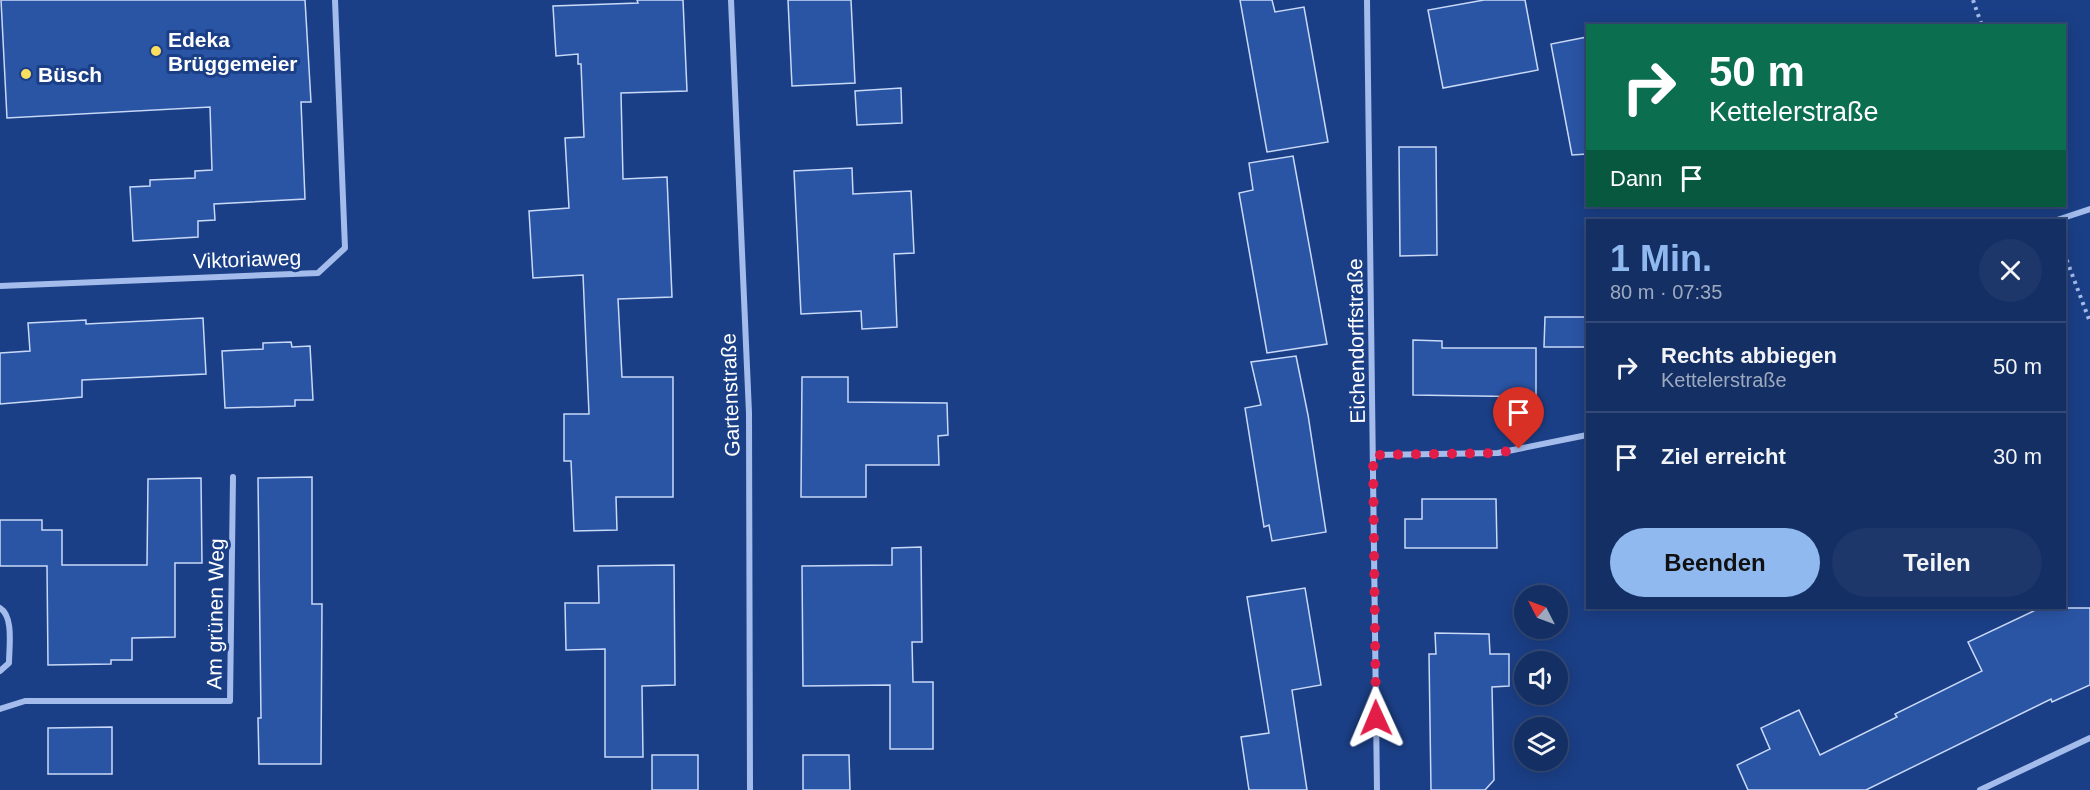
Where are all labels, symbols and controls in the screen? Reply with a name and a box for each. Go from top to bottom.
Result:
place label: Edeka Brüggemeier [168,28,298,75]
marker: Edeka Brüggemeier [149,44,163,58]
icon: right [1610,48,1688,126]
text: 50 m [1709,48,1805,95]
place label: Büsch [38,63,102,86]
marker: Büsch [19,67,33,81]
text: Kettelerstraße [1709,97,1879,127]
icon: arrive [1675,162,1708,195]
text: Dann [1610,166,1663,191]
text: 1 Min. [1610,238,1712,279]
button: close [1979,239,2042,302]
street label: Viktoriaweg [193,246,301,272]
street label: Eichendorffstraße [1343,258,1369,424]
text: 80 m · 07:35 [1610,281,1722,303]
street label: Gartenstraße [716,333,744,457]
text: Rechts abbiegen [1661,343,1837,368]
icon: right [1610,351,1643,384]
text: 50 m [1993,354,2042,379]
text: Kettelerstraße [1661,369,1787,391]
pin [1493,387,1544,449]
icon: arrive [1502,396,1535,429]
icon: arrive [1610,441,1643,474]
text: Ziel erreicht [1661,444,1786,469]
text: 30 m [1993,444,2042,469]
button: Beenden [1610,528,1820,597]
button: Teilen [1832,528,2042,597]
street label: Am grünen Weg [202,538,228,690]
north arrow [1514,585,1568,639]
map controls [1514,585,1568,771]
button: sound [1514,651,1568,705]
position arrow [1344,686,1408,750]
button: layers [1514,717,1568,771]

